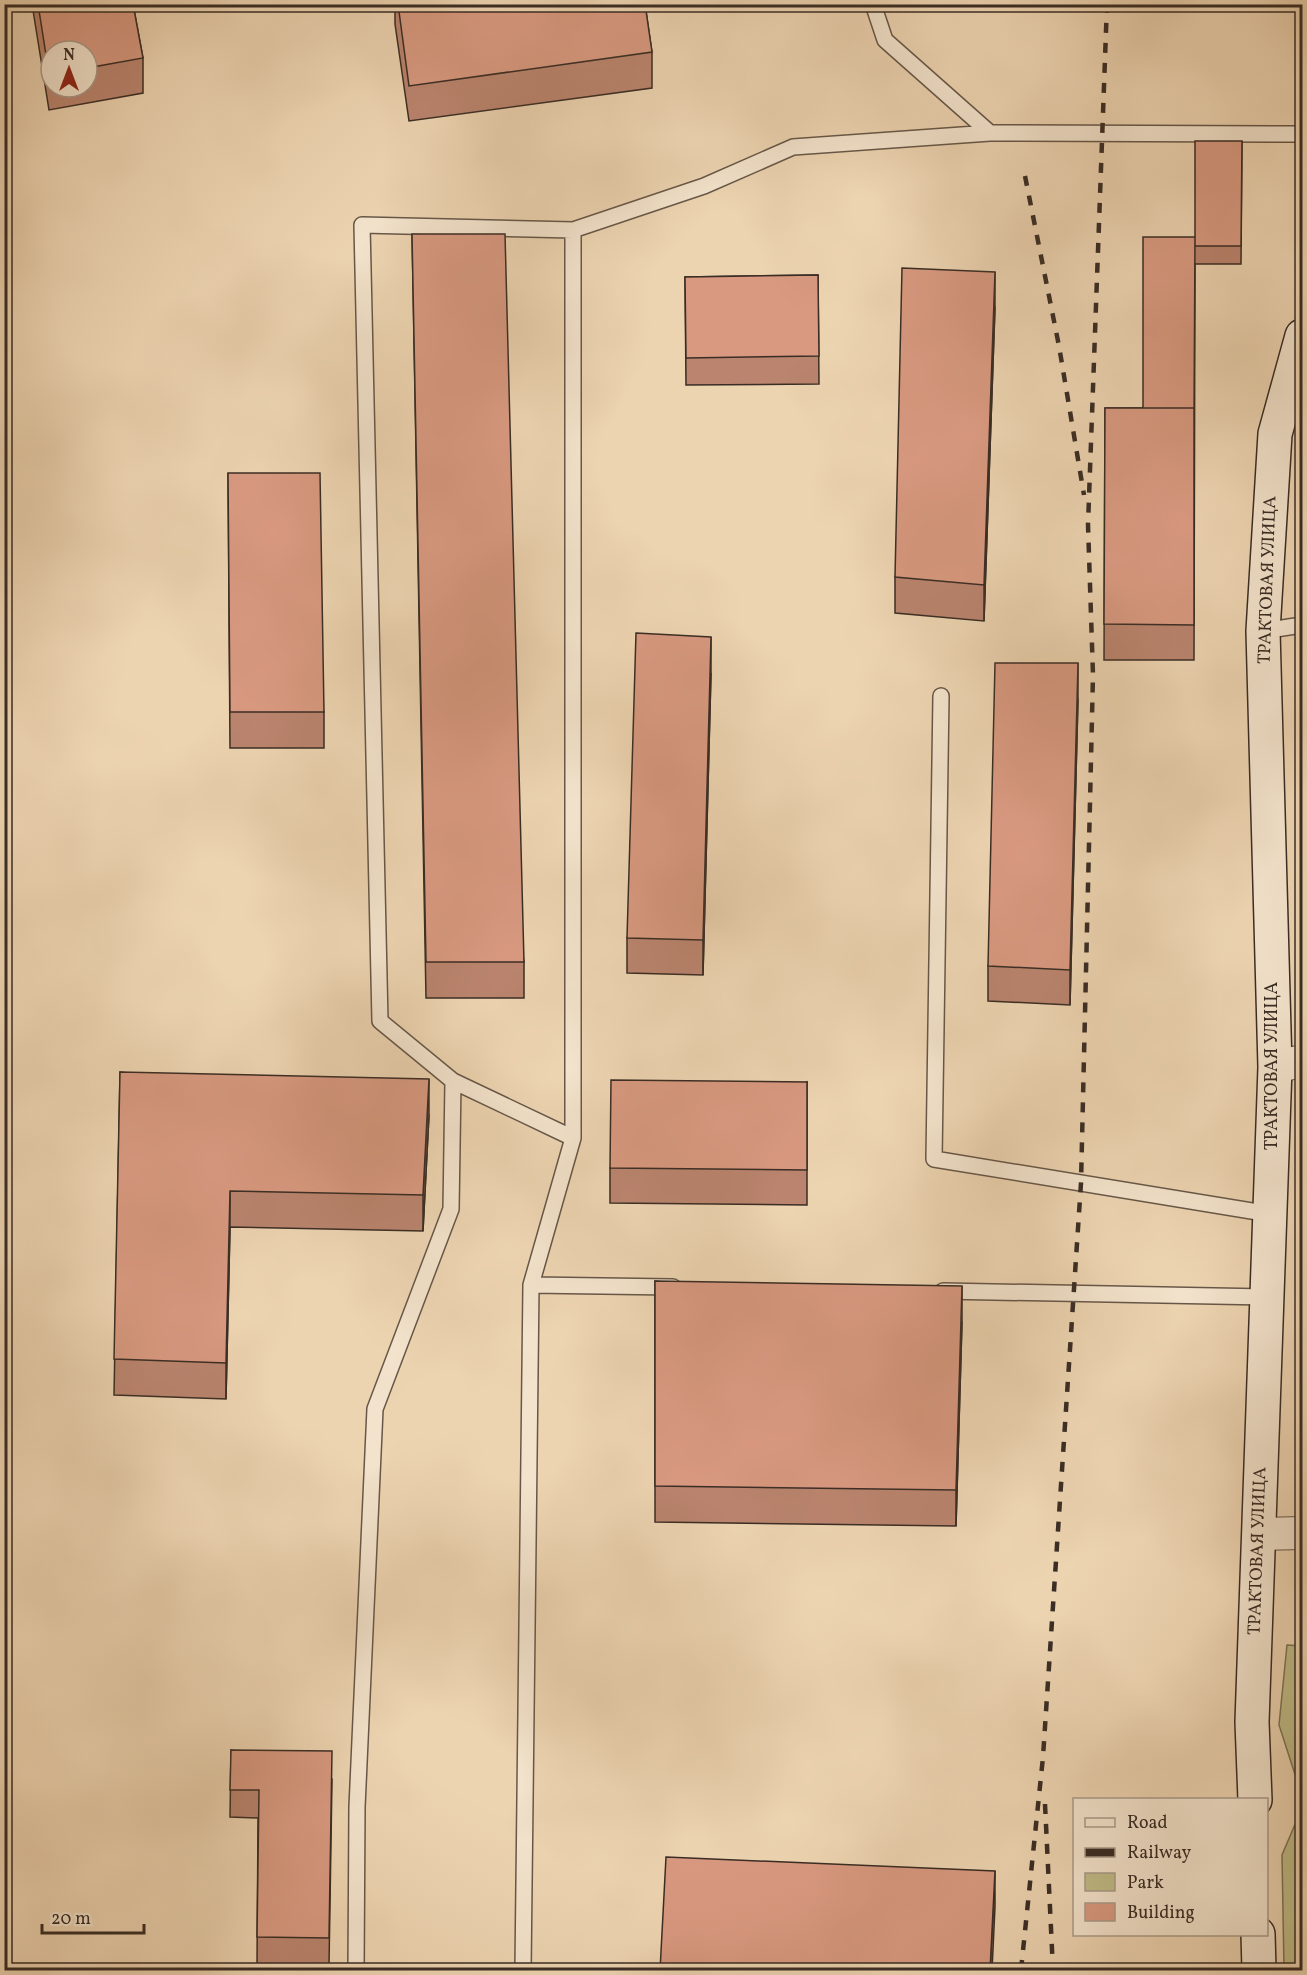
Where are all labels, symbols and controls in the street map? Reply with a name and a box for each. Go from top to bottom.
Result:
north arrow [39,39,99,99]
text: N [63,45,75,67]
street label: ТРАКТОВАЯ УЛИЦА [1253,495,1283,665]
street label: ТРАКТОВАЯ УЛИЦА [1260,981,1285,1150]
street label: ТРАКТОВАЯ УЛИЦА [1243,1466,1273,1636]
legend [1073,1798,1268,1936]
text: Road [1127,1811,1168,1836]
text: Railway [1127,1841,1191,1866]
text: Park [1127,1871,1164,1896]
scale bar [42,1897,144,1935]
text: Building [1127,1901,1195,1926]
text: 20 m [51,1907,91,1932]

